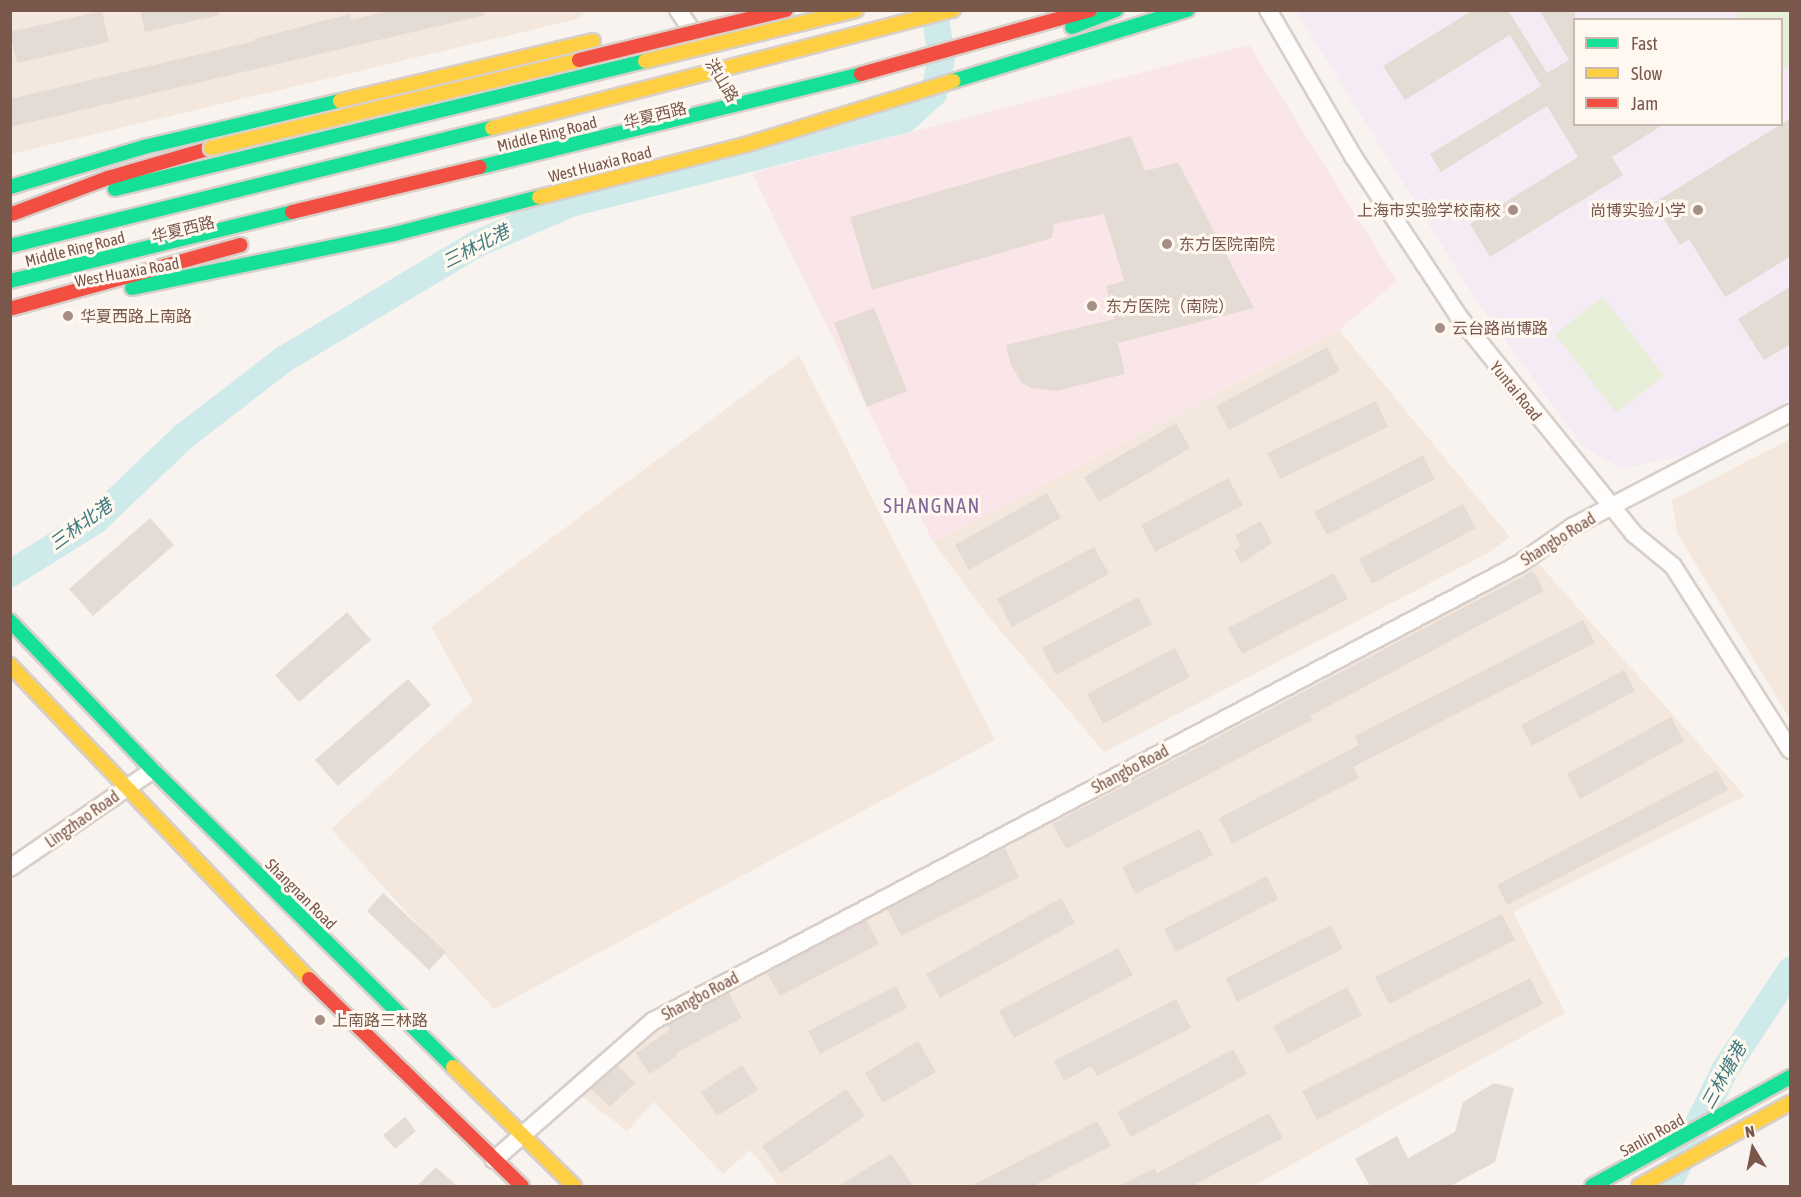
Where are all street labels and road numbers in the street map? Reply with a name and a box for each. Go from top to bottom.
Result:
street label: 洪山路 [701,54,743,106]
street label: 华夏西路 [622,98,688,132]
street label: Middle Ring Road [495,112,599,156]
street label: West Huaxia Road [546,142,654,186]
street label: 华夏西路 [150,212,216,246]
street label: Middle Ring Road [23,227,127,271]
street label: West Huaxia Road [73,253,181,291]
street label: Yuntai Road [1486,357,1546,425]
street label: Shangbo Road [1517,508,1599,570]
street label: Shangbo Road [1088,741,1172,797]
street label: Lingzhao Road [41,787,123,851]
street label: Shangnan Road [262,855,340,933]
street label: Shangbo Road [658,968,742,1024]
street label: Sanlin Road [1617,1110,1687,1160]

